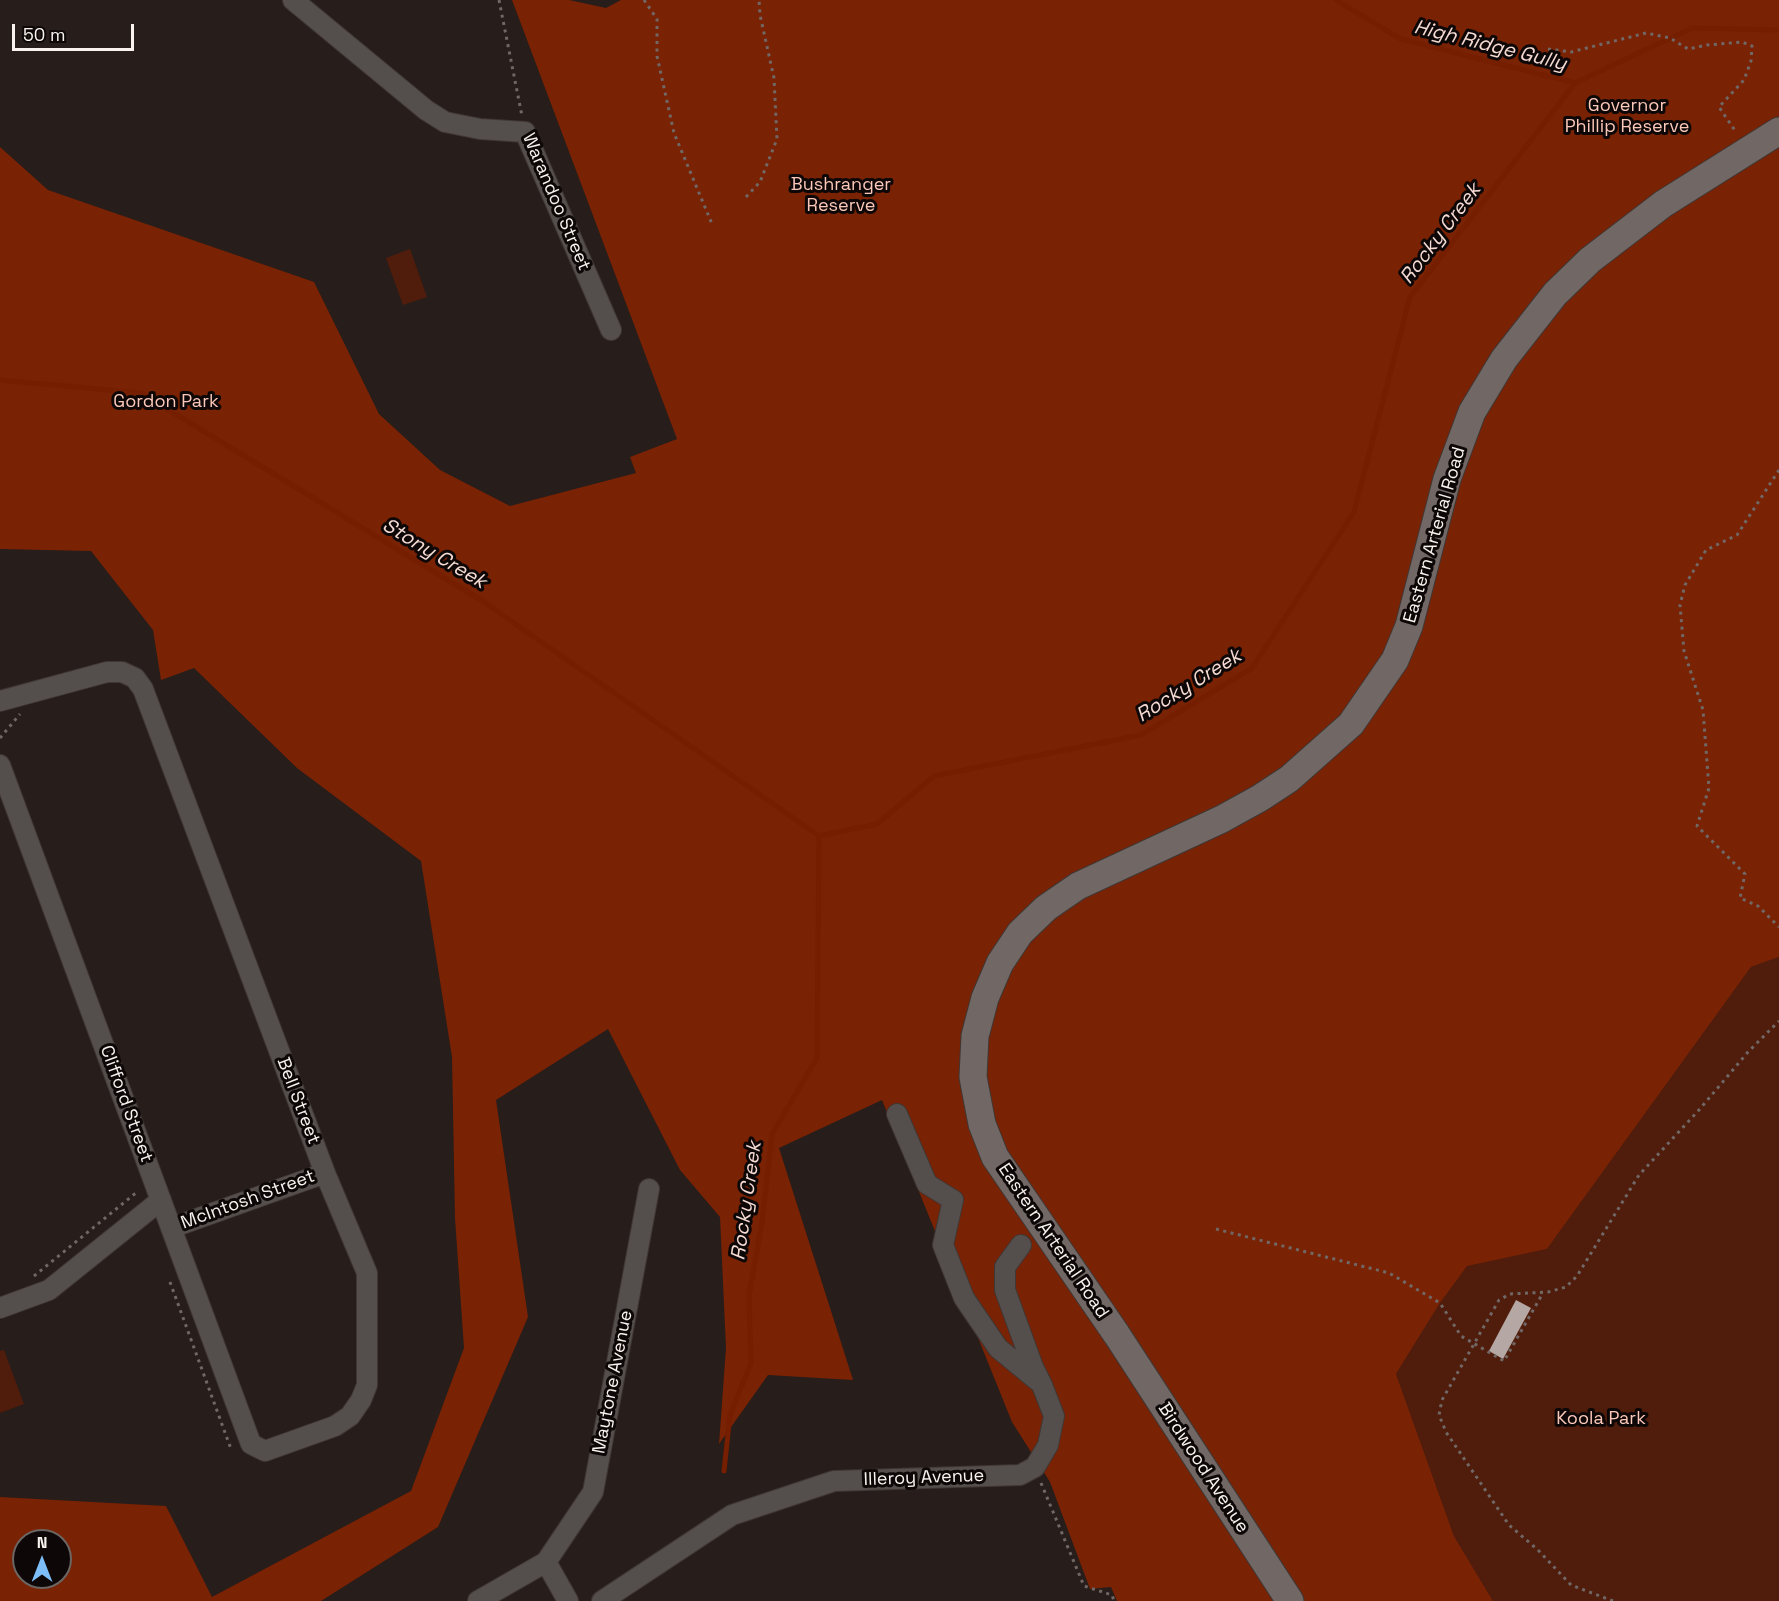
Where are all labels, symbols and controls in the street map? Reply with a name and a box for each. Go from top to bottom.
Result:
scale bar [15,12,136,50]
water label: High Ridge Gully [1411,15,1569,77]
text: 50 m [23,23,65,46]
park label: Governor Phillip Reserve [1565,95,1689,138]
street label: Warandoo Street [517,130,595,274]
park label: Bushranger Reserve [791,174,891,216]
water label: Rocky Creek [1395,179,1487,289]
park label: Gordon Park [113,391,219,413]
street label: Eastern Arterial Road [1400,444,1470,626]
water label: Stony Creek [378,513,490,595]
water label: Rocky Creek [1132,644,1246,728]
street label: Clifford Street [95,1043,157,1165]
street label: Bell Street [272,1055,324,1147]
water label: Rocky Creek [727,1140,767,1262]
street label: Eastern Arterial Road [993,1159,1113,1323]
street label: McIntosh Street [178,1166,318,1234]
street label: Maytone Avenue [589,1308,637,1456]
street label: Birdwood Avenue [1153,1399,1253,1537]
park label: Koola Park [1556,1408,1646,1430]
street label: Illeroy Avenue [863,1465,985,1491]
north arrow [12,1529,72,1589]
text: N [37,1532,47,1553]

